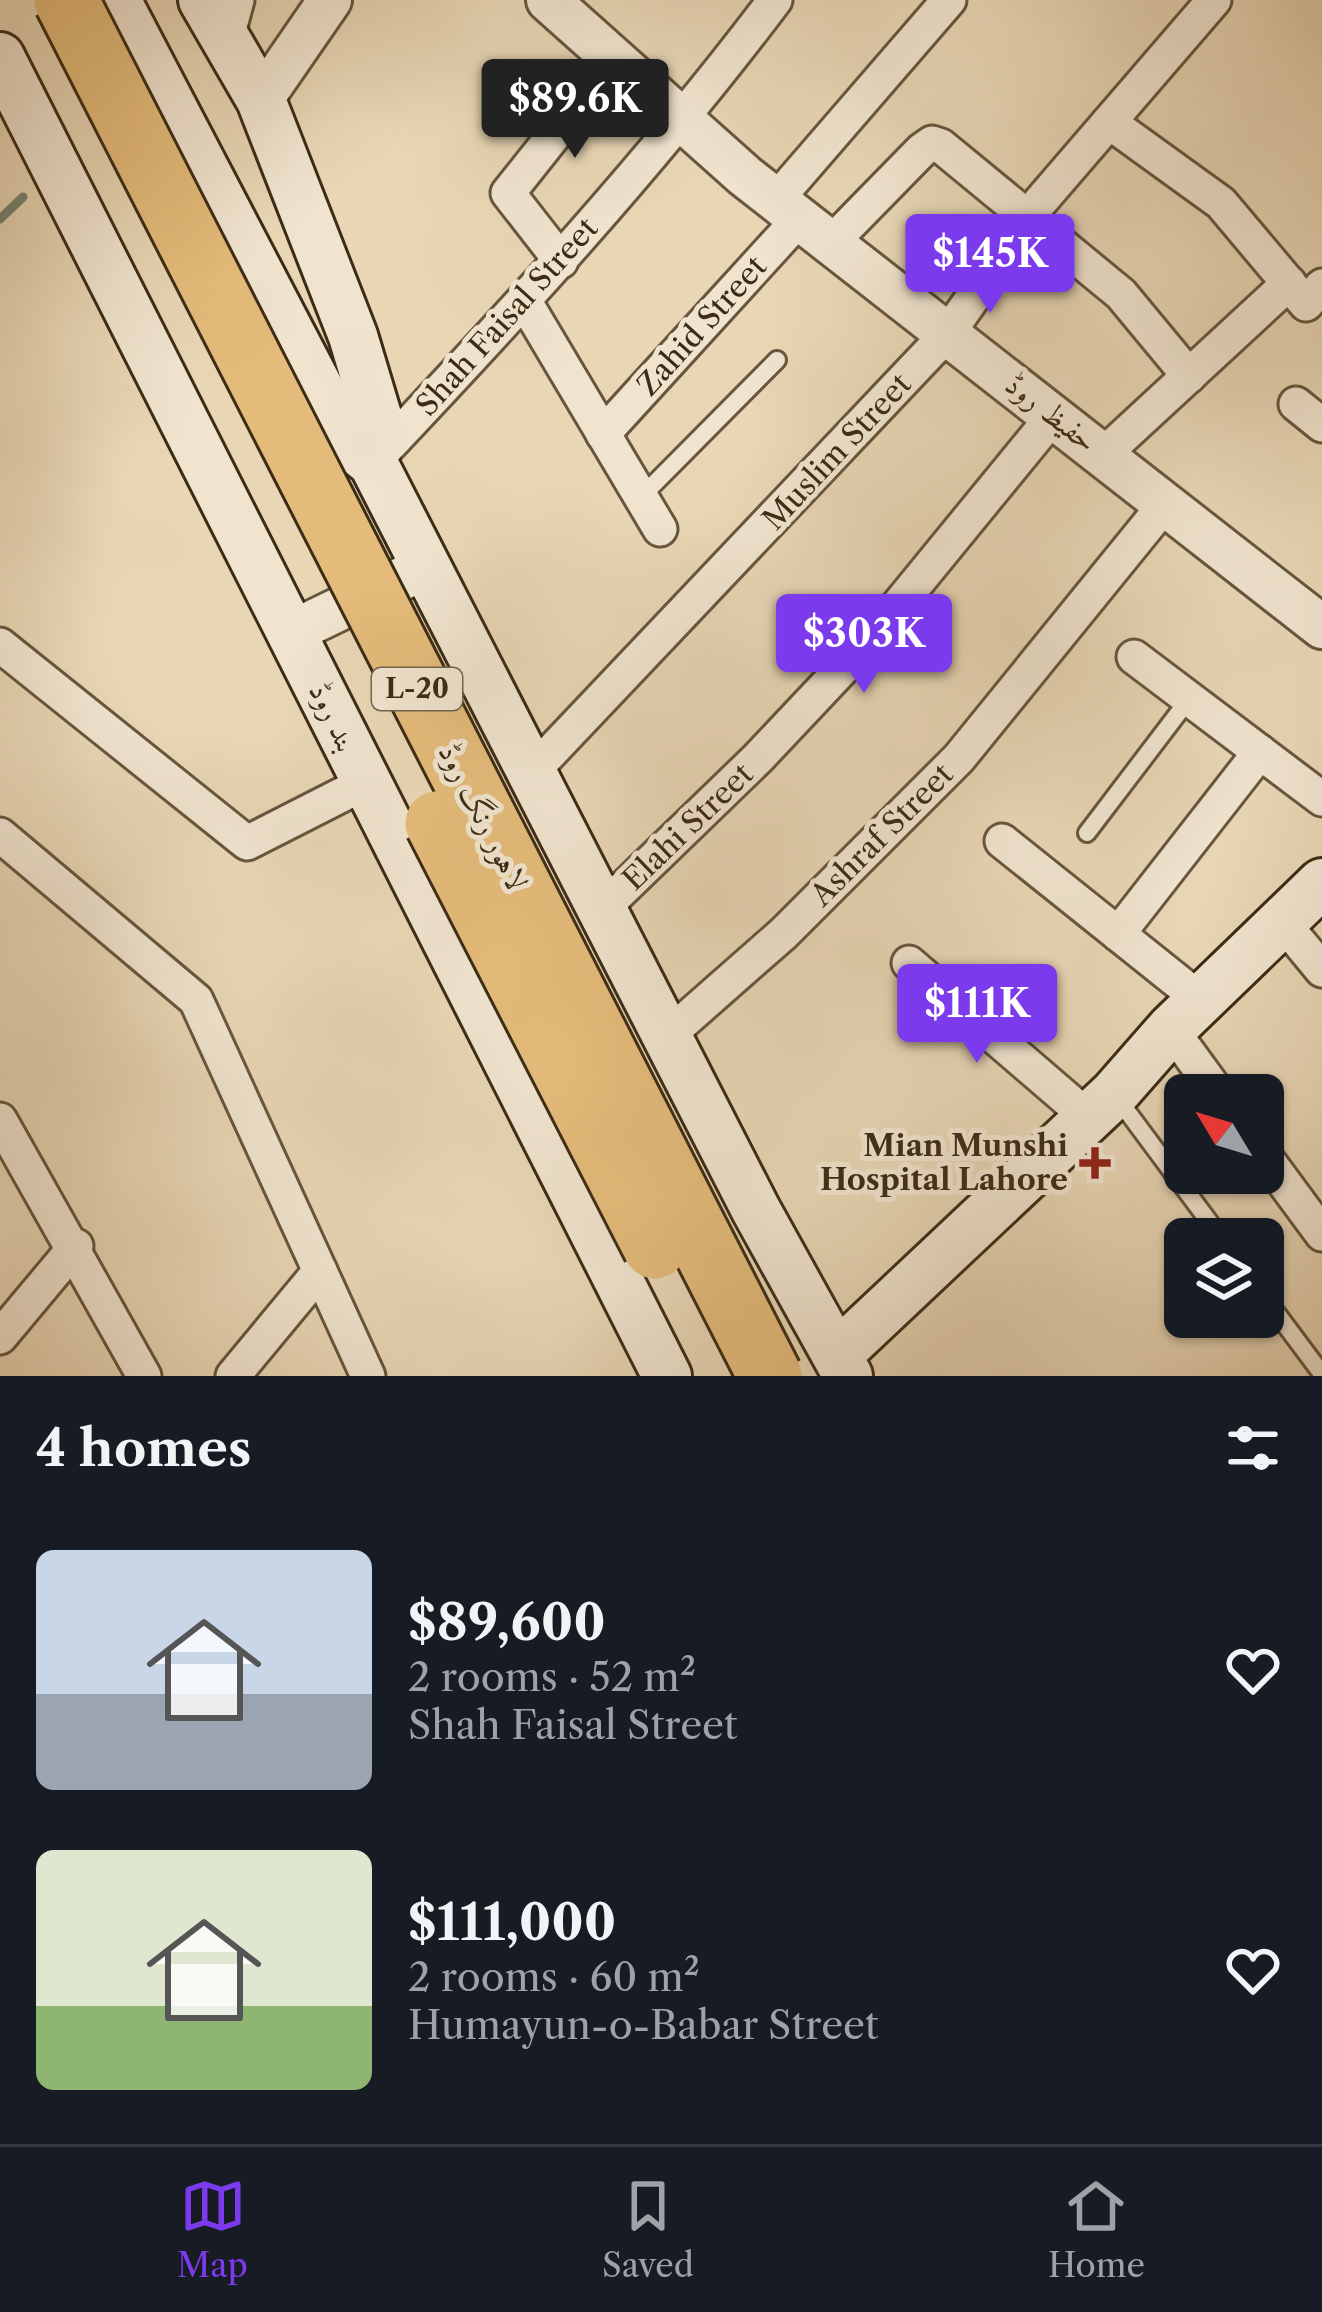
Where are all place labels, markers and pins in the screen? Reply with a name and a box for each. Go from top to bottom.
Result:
pin: $89.6K [477,59,673,161]
pin: $145K [906,214,1074,316]
pin: $303K [780,594,948,696]
pin: $111K [893,964,1061,1066]
place label: Mian Munshi Hospital Lahore [820,1127,1068,1198]
marker: Mian Munshi Hospital Lahore [1079,1147,1111,1179]

